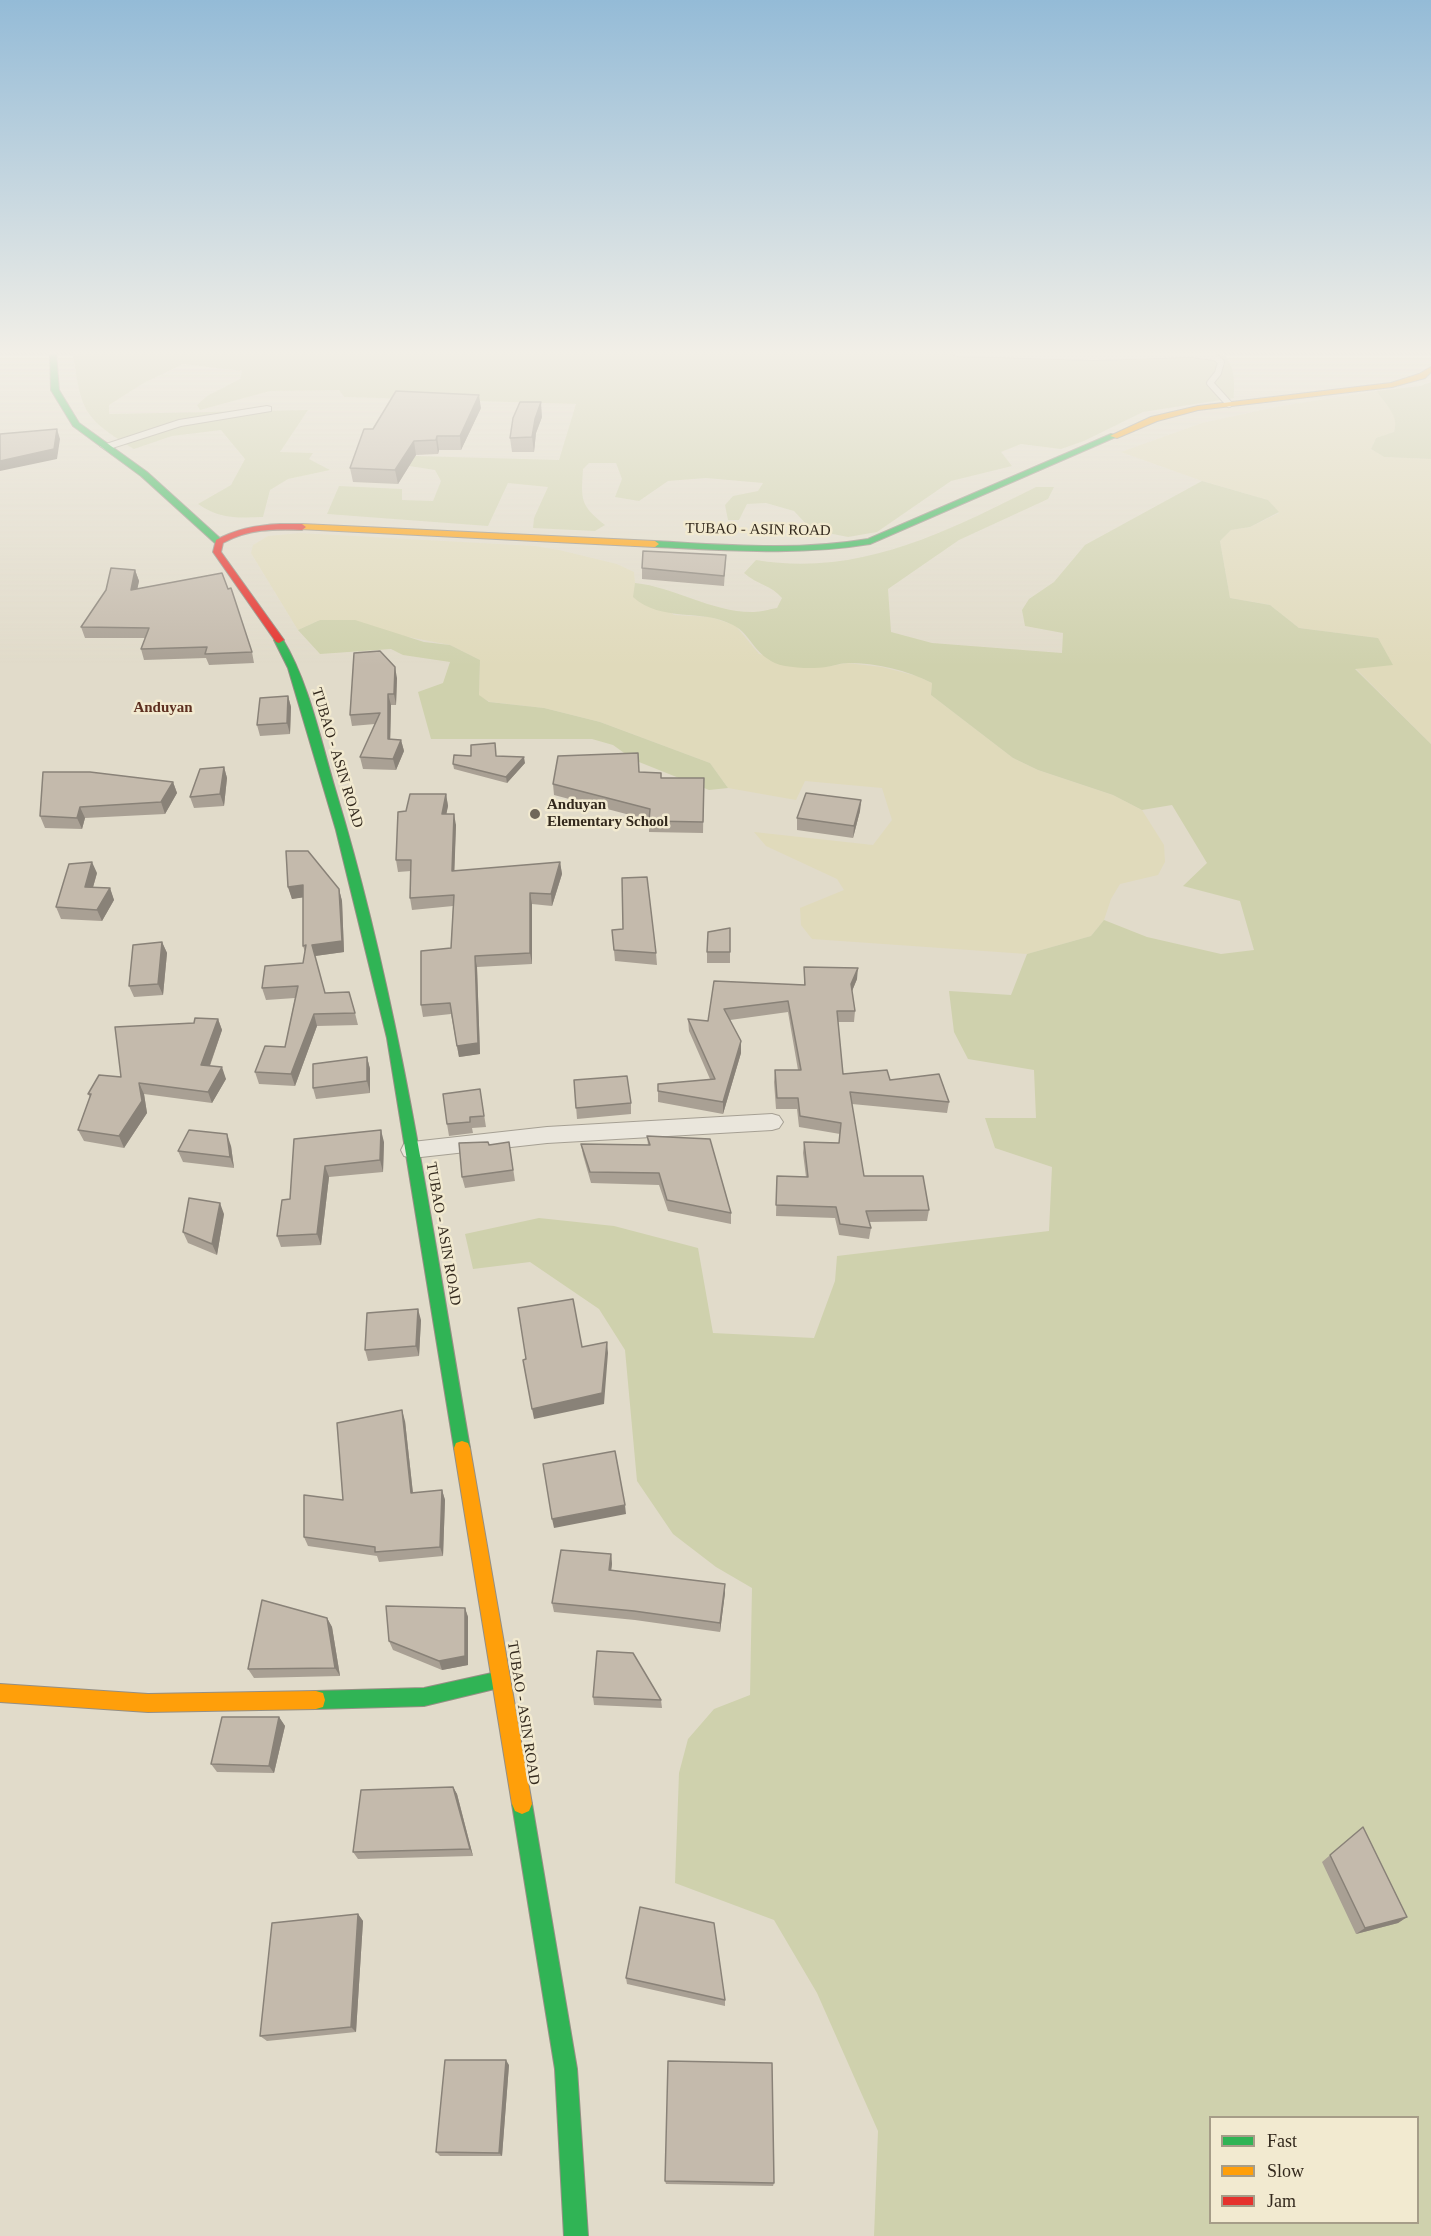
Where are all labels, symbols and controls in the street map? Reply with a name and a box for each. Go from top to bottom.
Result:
street label: TUBAO - ASIN ROAD [685,520,831,540]
street label: TUBAO - ASIN ROAD [307,686,367,830]
district label: Anduyan [133,699,193,717]
place label: Anduyan Elementary School [547,796,668,831]
marker: Anduyan Elementary School [528,807,542,821]
street label: TUBAO - ASIN ROAD [422,1161,464,1307]
street label: TUBAO - ASIN ROAD [503,1640,543,1786]
legend [1209,2116,1419,2224]
text: Fast [1267,2131,1297,2151]
text: Slow [1267,2161,1304,2181]
text: Jam [1267,2191,1296,2211]

